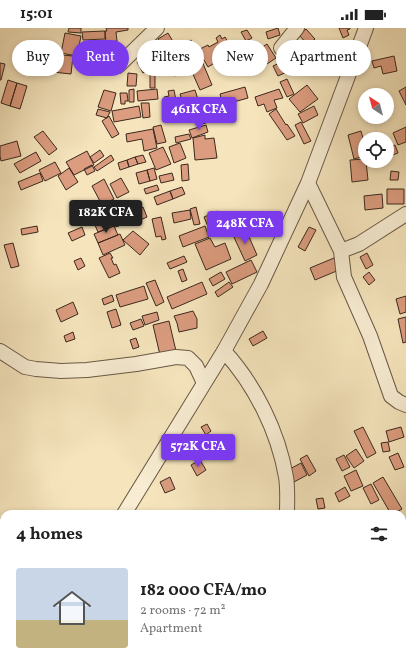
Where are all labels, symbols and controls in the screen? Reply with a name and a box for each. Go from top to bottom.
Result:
text: 15:01 [20,4,53,25]
chip: Buy [12,40,64,76]
chip: Rent [72,40,129,76]
chip: Filters [137,40,204,76]
chip: New [212,40,268,76]
chip: Apartment [276,40,371,76]
north arrow [358,88,394,124]
map controls [358,88,394,168]
pin: 461K CFA [158,97,240,131]
text: 461K CFA [171,101,227,119]
button: locate [358,132,394,168]
pin: 182K CFA [65,200,147,234]
text: 182K CFA [78,204,134,222]
pin: 248K CFA [204,211,286,245]
text: 248K CFA [216,215,274,233]
pin: 572K CFA [157,434,239,468]
text: 572K CFA [170,438,226,456]
text: 4 homes [16,523,83,546]
icon: filters [368,523,390,545]
text: 182 000 CFA/mo [140,579,267,602]
icon: home [48,584,96,632]
text: 2 rooms · 72 m² [140,602,226,620]
text: Apartment [140,620,203,638]

